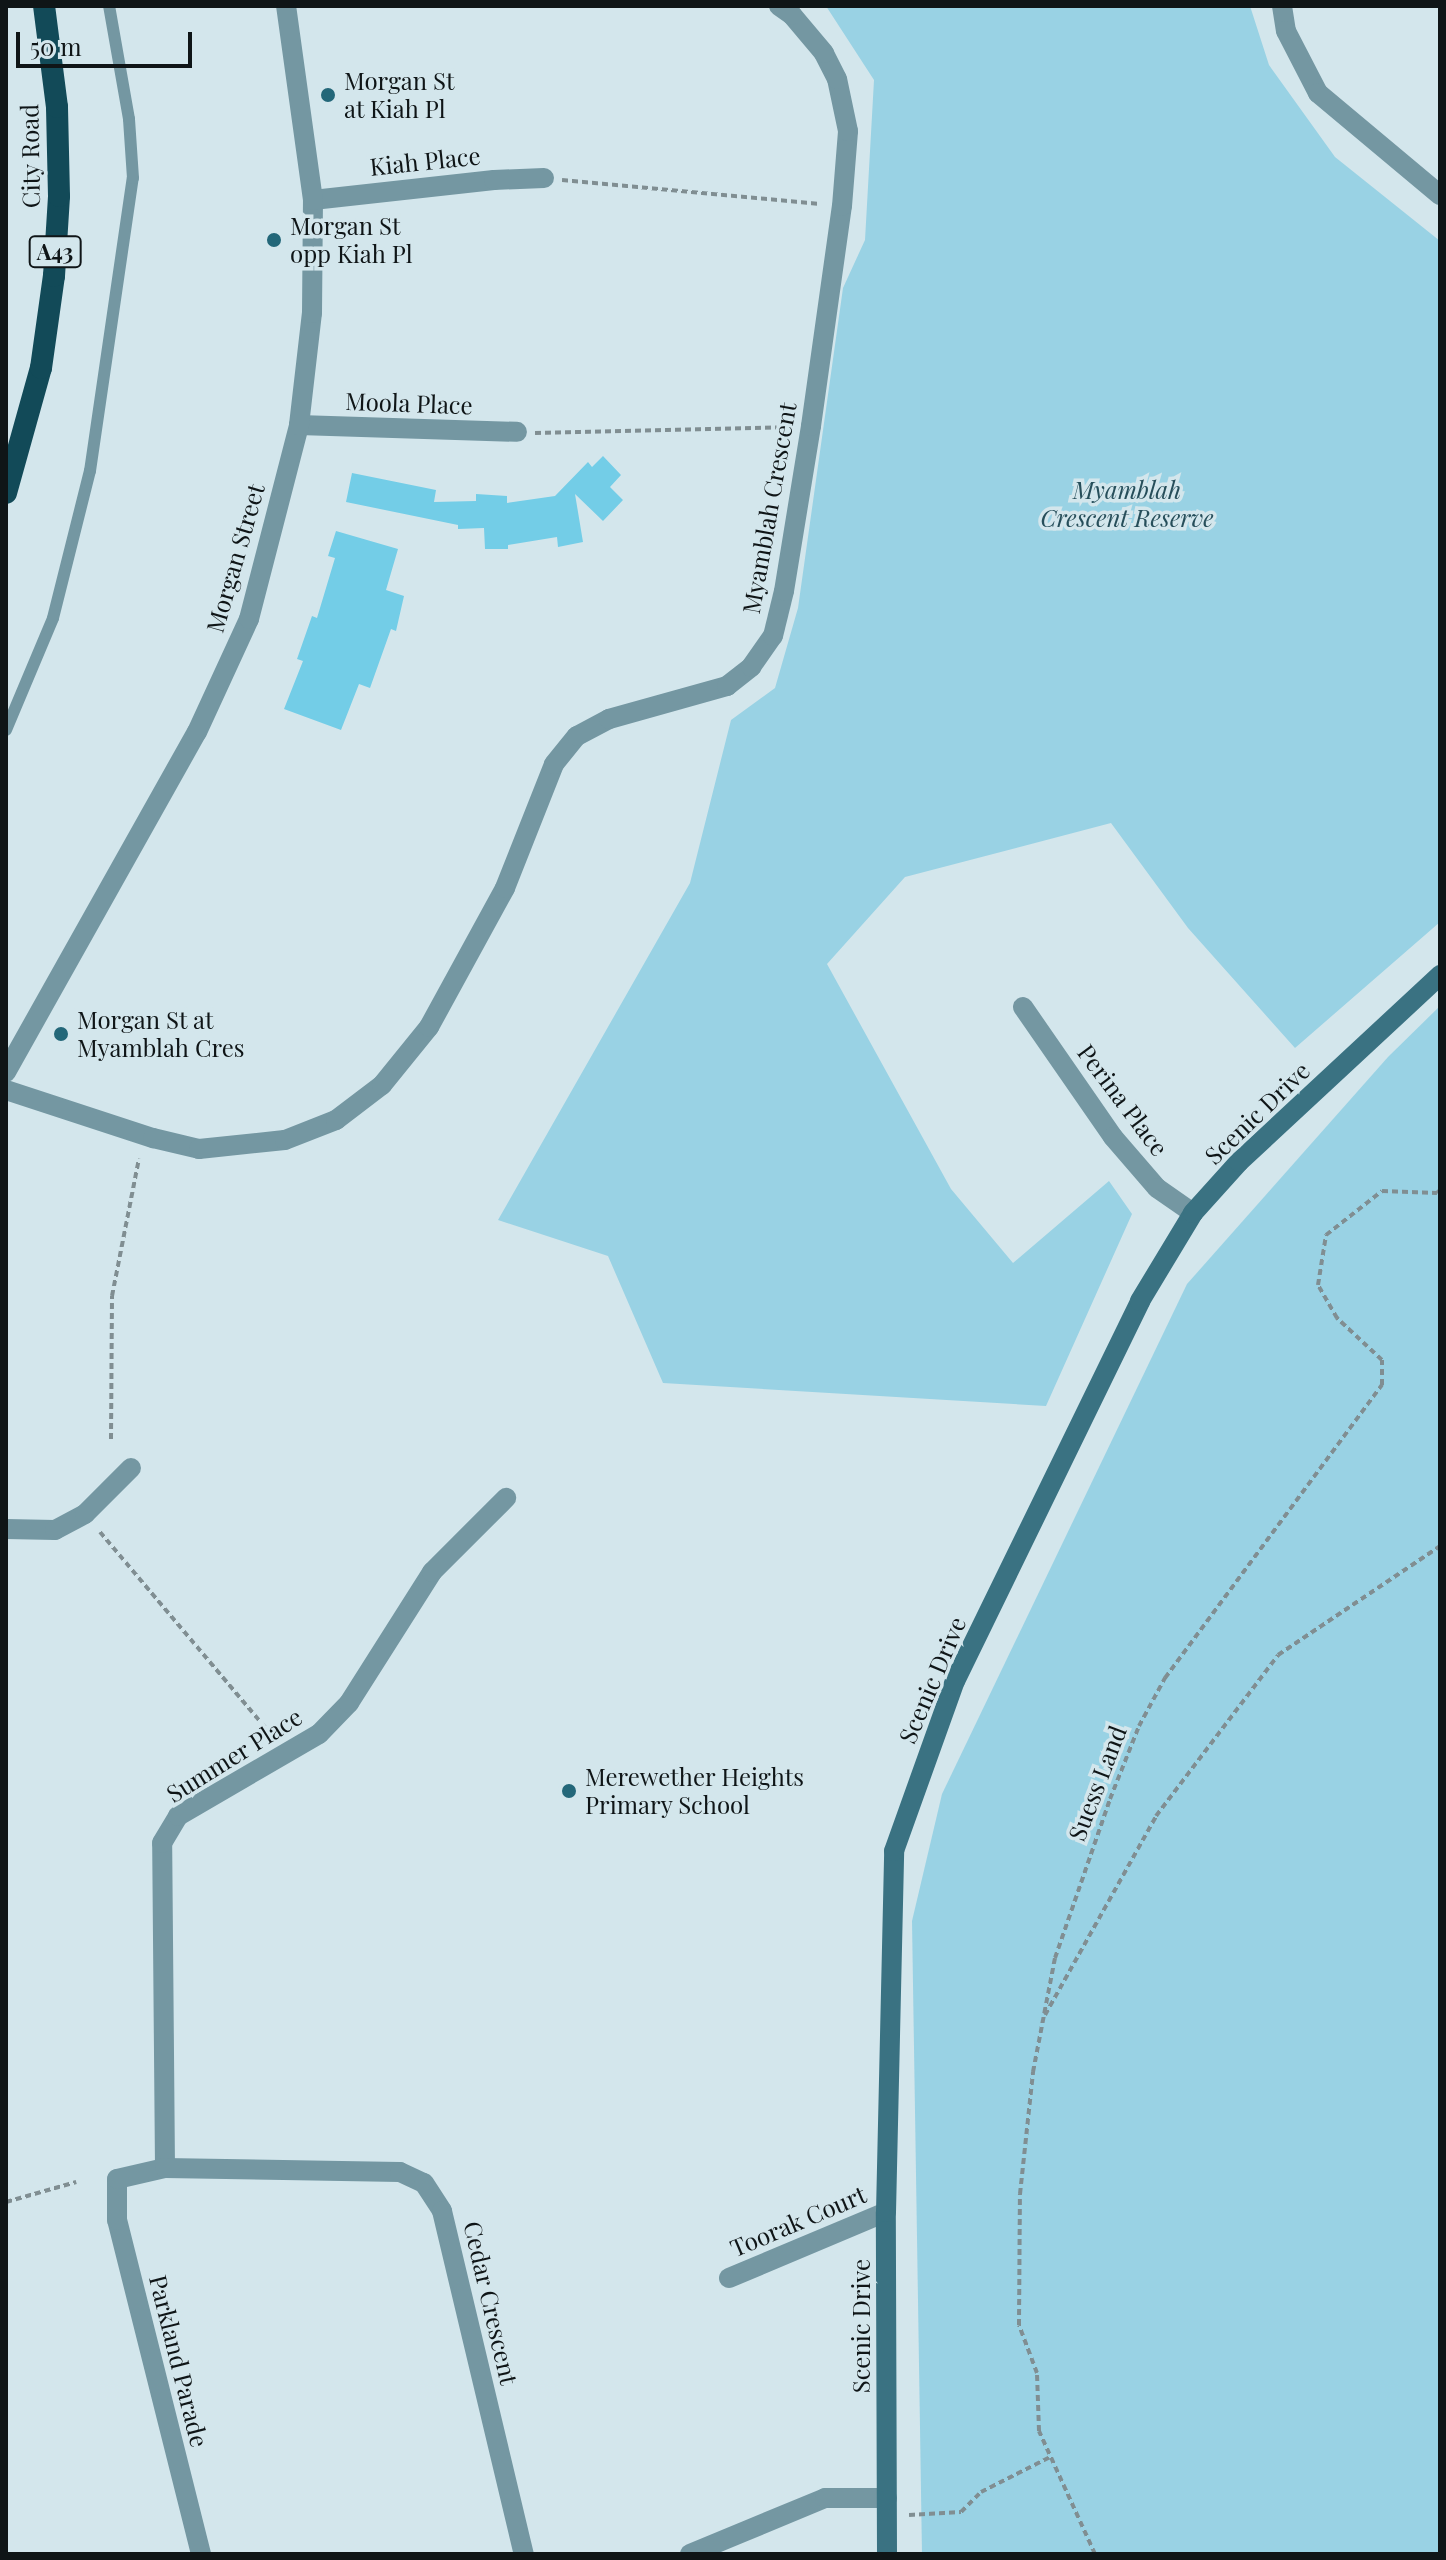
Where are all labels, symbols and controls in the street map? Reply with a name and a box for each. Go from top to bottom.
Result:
scale bar [20,16,196,66]
text: 50 m [30,30,82,62]
place label: Morgan St at Kiah Pl [344,67,454,123]
marker: Morgan St at Kiah Pl [319,86,337,104]
street label: City Road [15,103,45,209]
street label: Kiah Place [368,141,482,181]
place label: Morgan St opp Kiah Pl [290,212,412,268]
marker: Morgan St opp Kiah Pl [265,231,283,249]
road number: A43 [27,234,83,270]
street label: Moola Place [345,386,473,420]
street label: Myamblah Crescent [736,400,802,616]
park label: Myamblah Crescent Reserve [1041,476,1213,532]
street label: Morgan Street [200,480,270,636]
place label: Morgan St at Myamblah Cres [77,1006,245,1062]
marker: Morgan St at Myamblah Cres [52,1025,70,1043]
street label: Perina Place [1072,1038,1174,1162]
street label: Scenic Drive [1199,1056,1315,1170]
street label: Scenic Drive [892,1612,972,1748]
street label: Summer Place [161,1702,307,1808]
street label: Suess Land [1062,1721,1132,1845]
place label: Merewether Heights Primary School [585,1763,805,1819]
marker: Merewether Heights Primary School [560,1782,578,1800]
street label: Toorak Court [726,2179,870,2263]
street label: Cedar Crescent [458,2218,524,2388]
street label: Scenic Drive [847,2259,875,2393]
street label: Parkland Parade [144,2272,214,2450]

